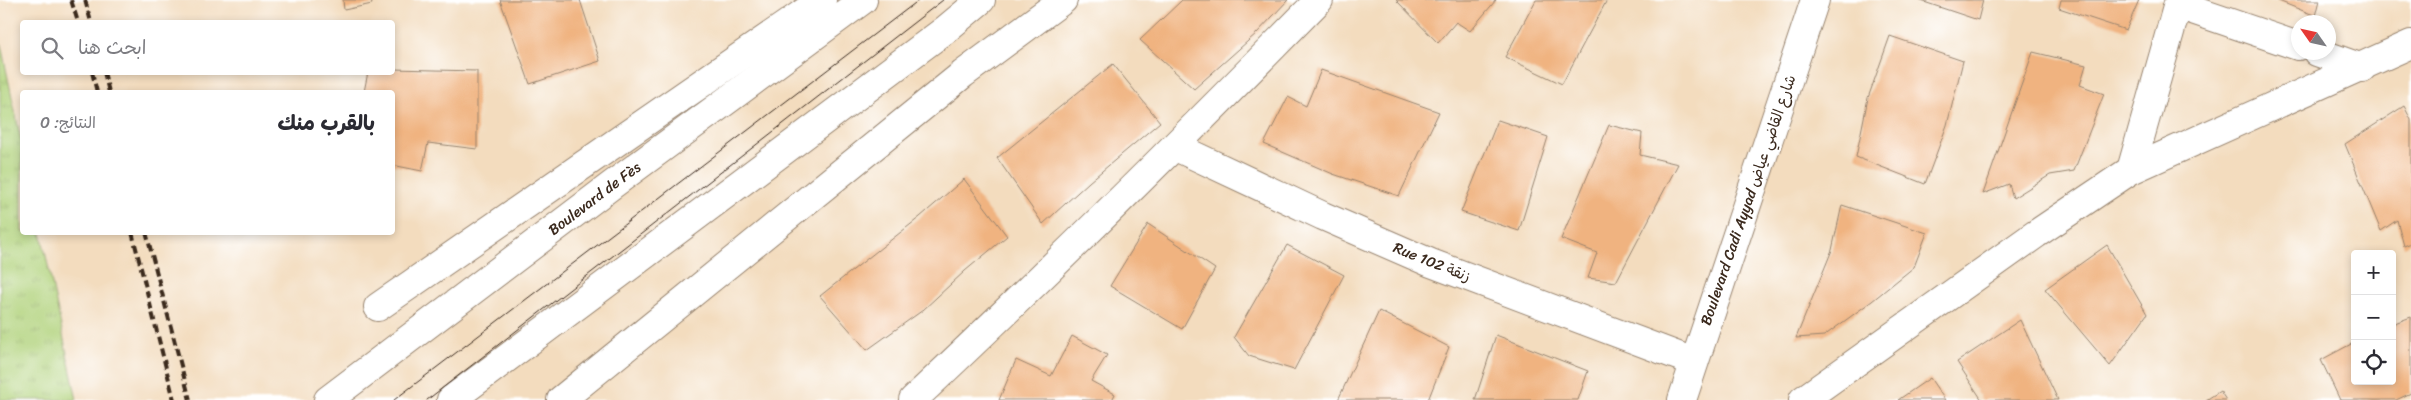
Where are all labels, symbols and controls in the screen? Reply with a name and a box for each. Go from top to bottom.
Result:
north arrow [2291,15,2336,60]
search box [20,20,395,75]
text: ابحث هنا [78,31,146,64]
icon: search [38,34,66,62]
street label: Boulevard Cadi Ayyad شارع القاضي عياض [1693,71,1803,329]
text: بالقرب منك [277,104,375,142]
text: النتائج: 0 [40,108,96,137]
street label: Boulevard de Fès [542,154,647,242]
street label: Rue 102 زنقة [1389,235,1475,289]
map controls [2351,250,2396,385]
button: + [2351,250,2396,295]
button: − [2351,295,2396,340]
button: locate [2351,340,2396,385]

